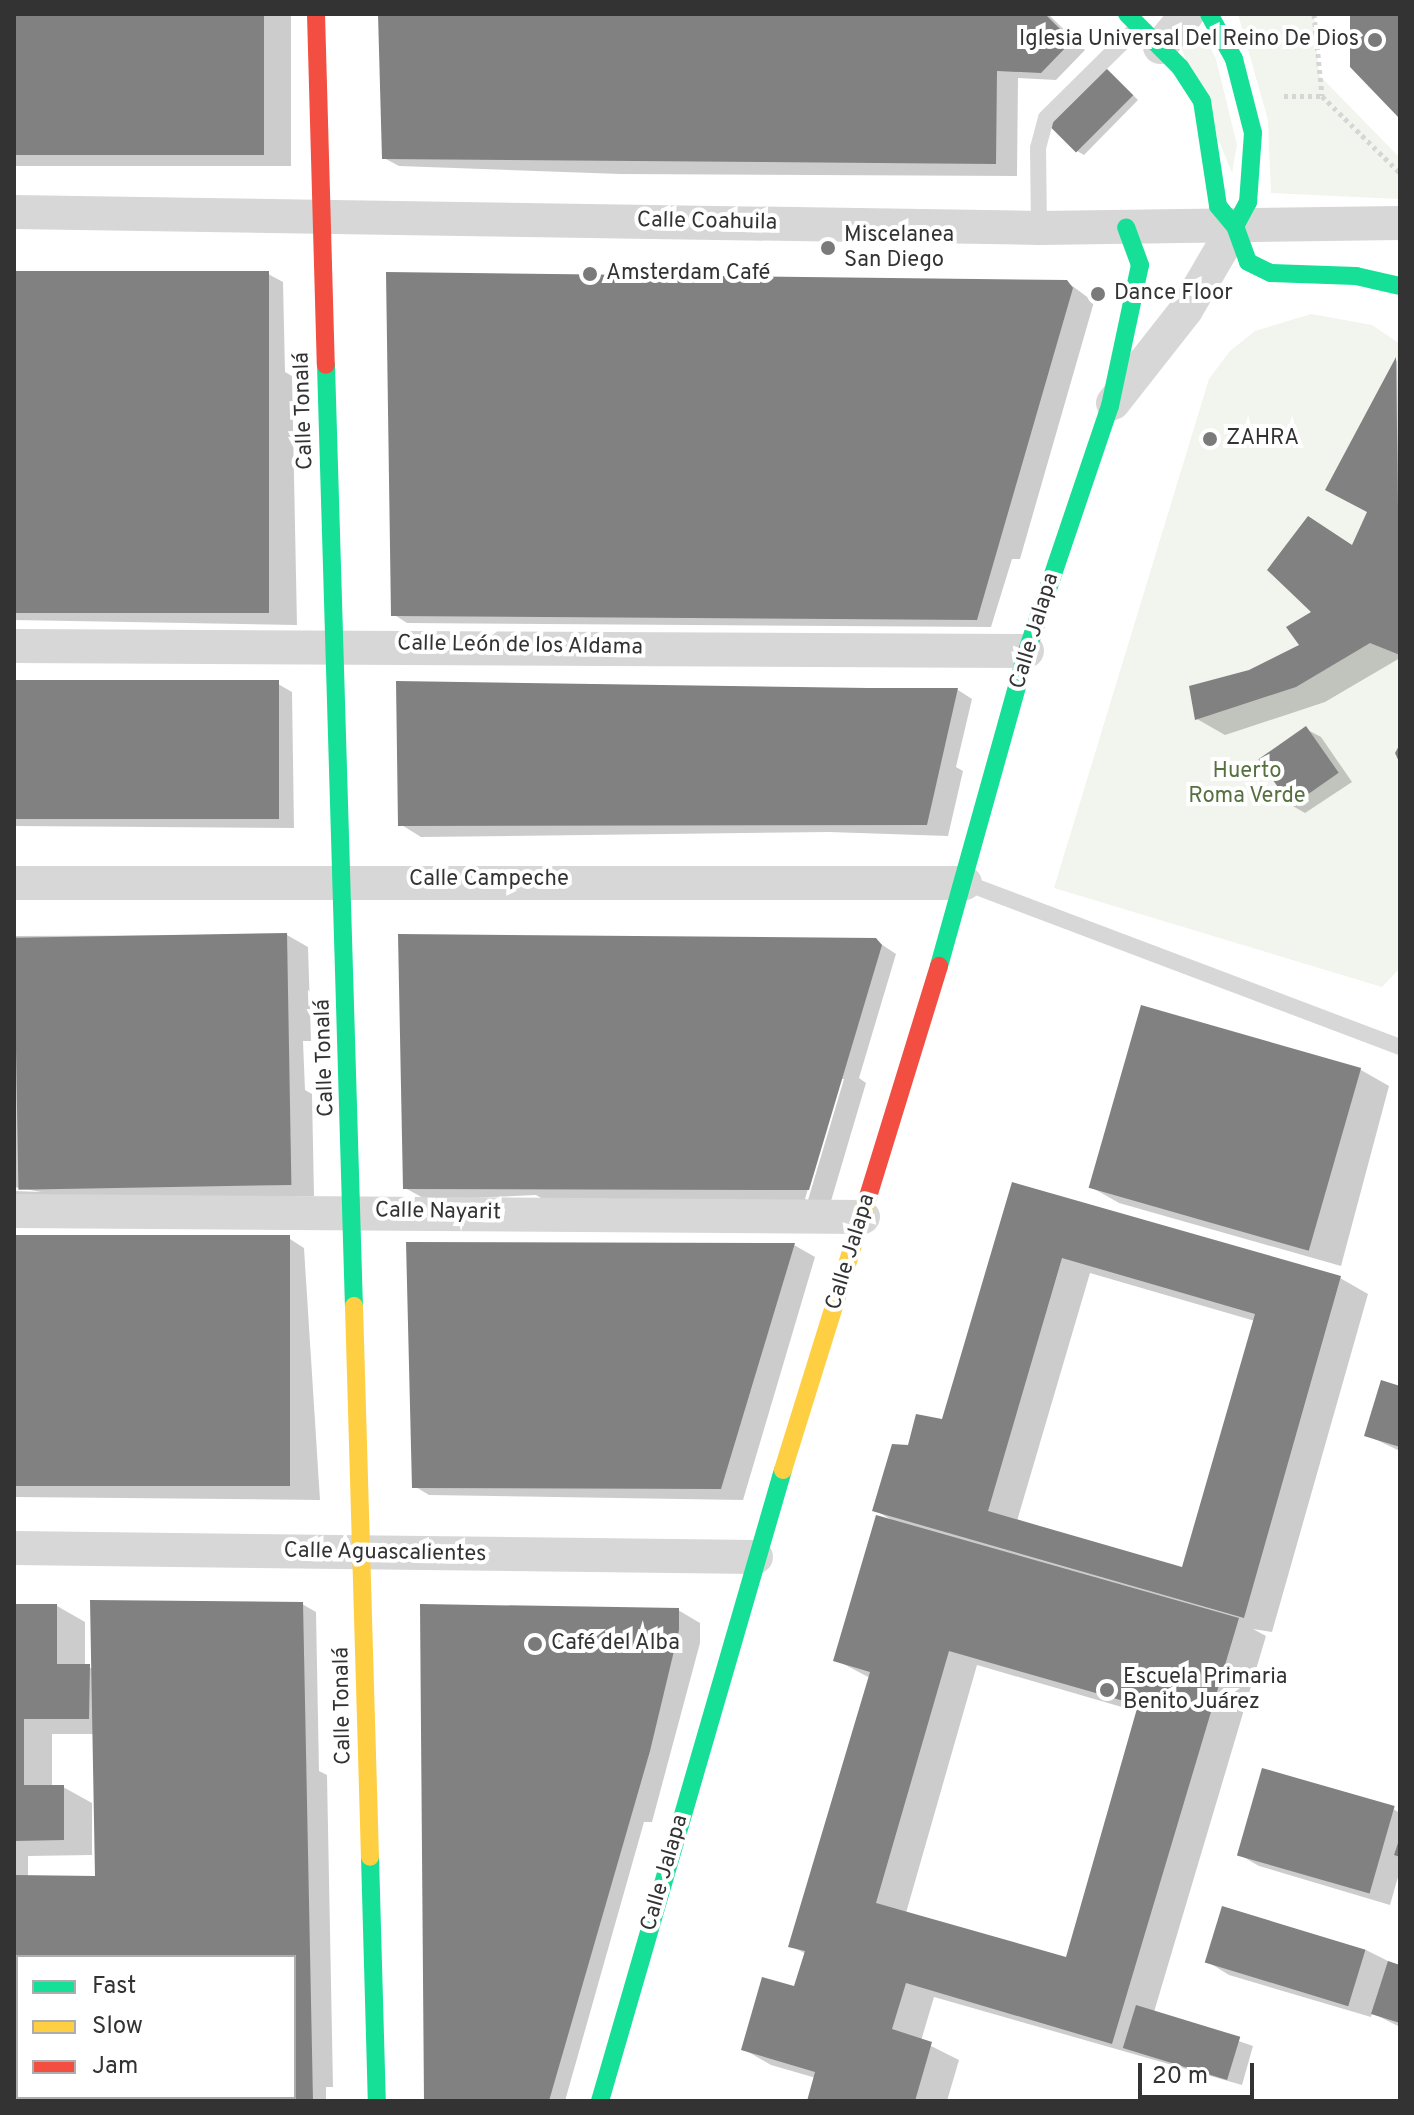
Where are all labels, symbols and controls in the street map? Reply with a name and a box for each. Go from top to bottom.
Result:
place label: Iglesia Universal Del Reino De Dios [1019,27,1359,53]
marker: Iglesia Universal Del Reino De Dios [1366,31,1384,49]
street label: Calle Coahuila [637,208,777,236]
place label: Miscelanea San Diego [844,222,954,274]
marker: Miscelanea San Diego [819,239,837,257]
place label: Amsterdam Café [606,261,770,287]
marker: Amsterdam Café [581,265,599,283]
place label: Dance Floor [1114,281,1233,307]
marker: Dance Floor [1089,285,1107,303]
street label: Calle Tonalá [289,351,319,471]
place label: ZAHRA [1226,426,1299,452]
marker: ZAHRA [1201,430,1219,448]
street label: Calle Jalapa [1005,570,1065,692]
street label: Calle León de los Aldama [396,631,644,661]
park label: Huerto Roma Verde [1188,758,1306,810]
street label: Calle Campeche [409,867,569,893]
street label: Calle Tonalá [310,998,340,1118]
street label: Calle Jalapa [821,1191,881,1313]
street label: Calle Nayarit [375,1198,501,1226]
street label: Calle Aguascalientes [283,1538,487,1568]
place label: Café del Alba [551,1631,681,1657]
marker: Café del Alba [526,1635,544,1653]
street label: Calle Tonalá [329,1646,357,1766]
place label: Escuela Primaria Benito Juárez [1123,1664,1287,1716]
marker: Escuela Primaria Benito Juárez [1098,1681,1116,1699]
street label: Calle Jalapa [636,1812,694,1934]
legend [16,1955,296,2099]
text: Fast [92,1972,136,2002]
text: Slow [92,2012,143,2042]
scale bar [1142,2047,1258,2097]
text: Jam [92,2052,138,2082]
text: 20 m [1152,2062,1208,2092]

